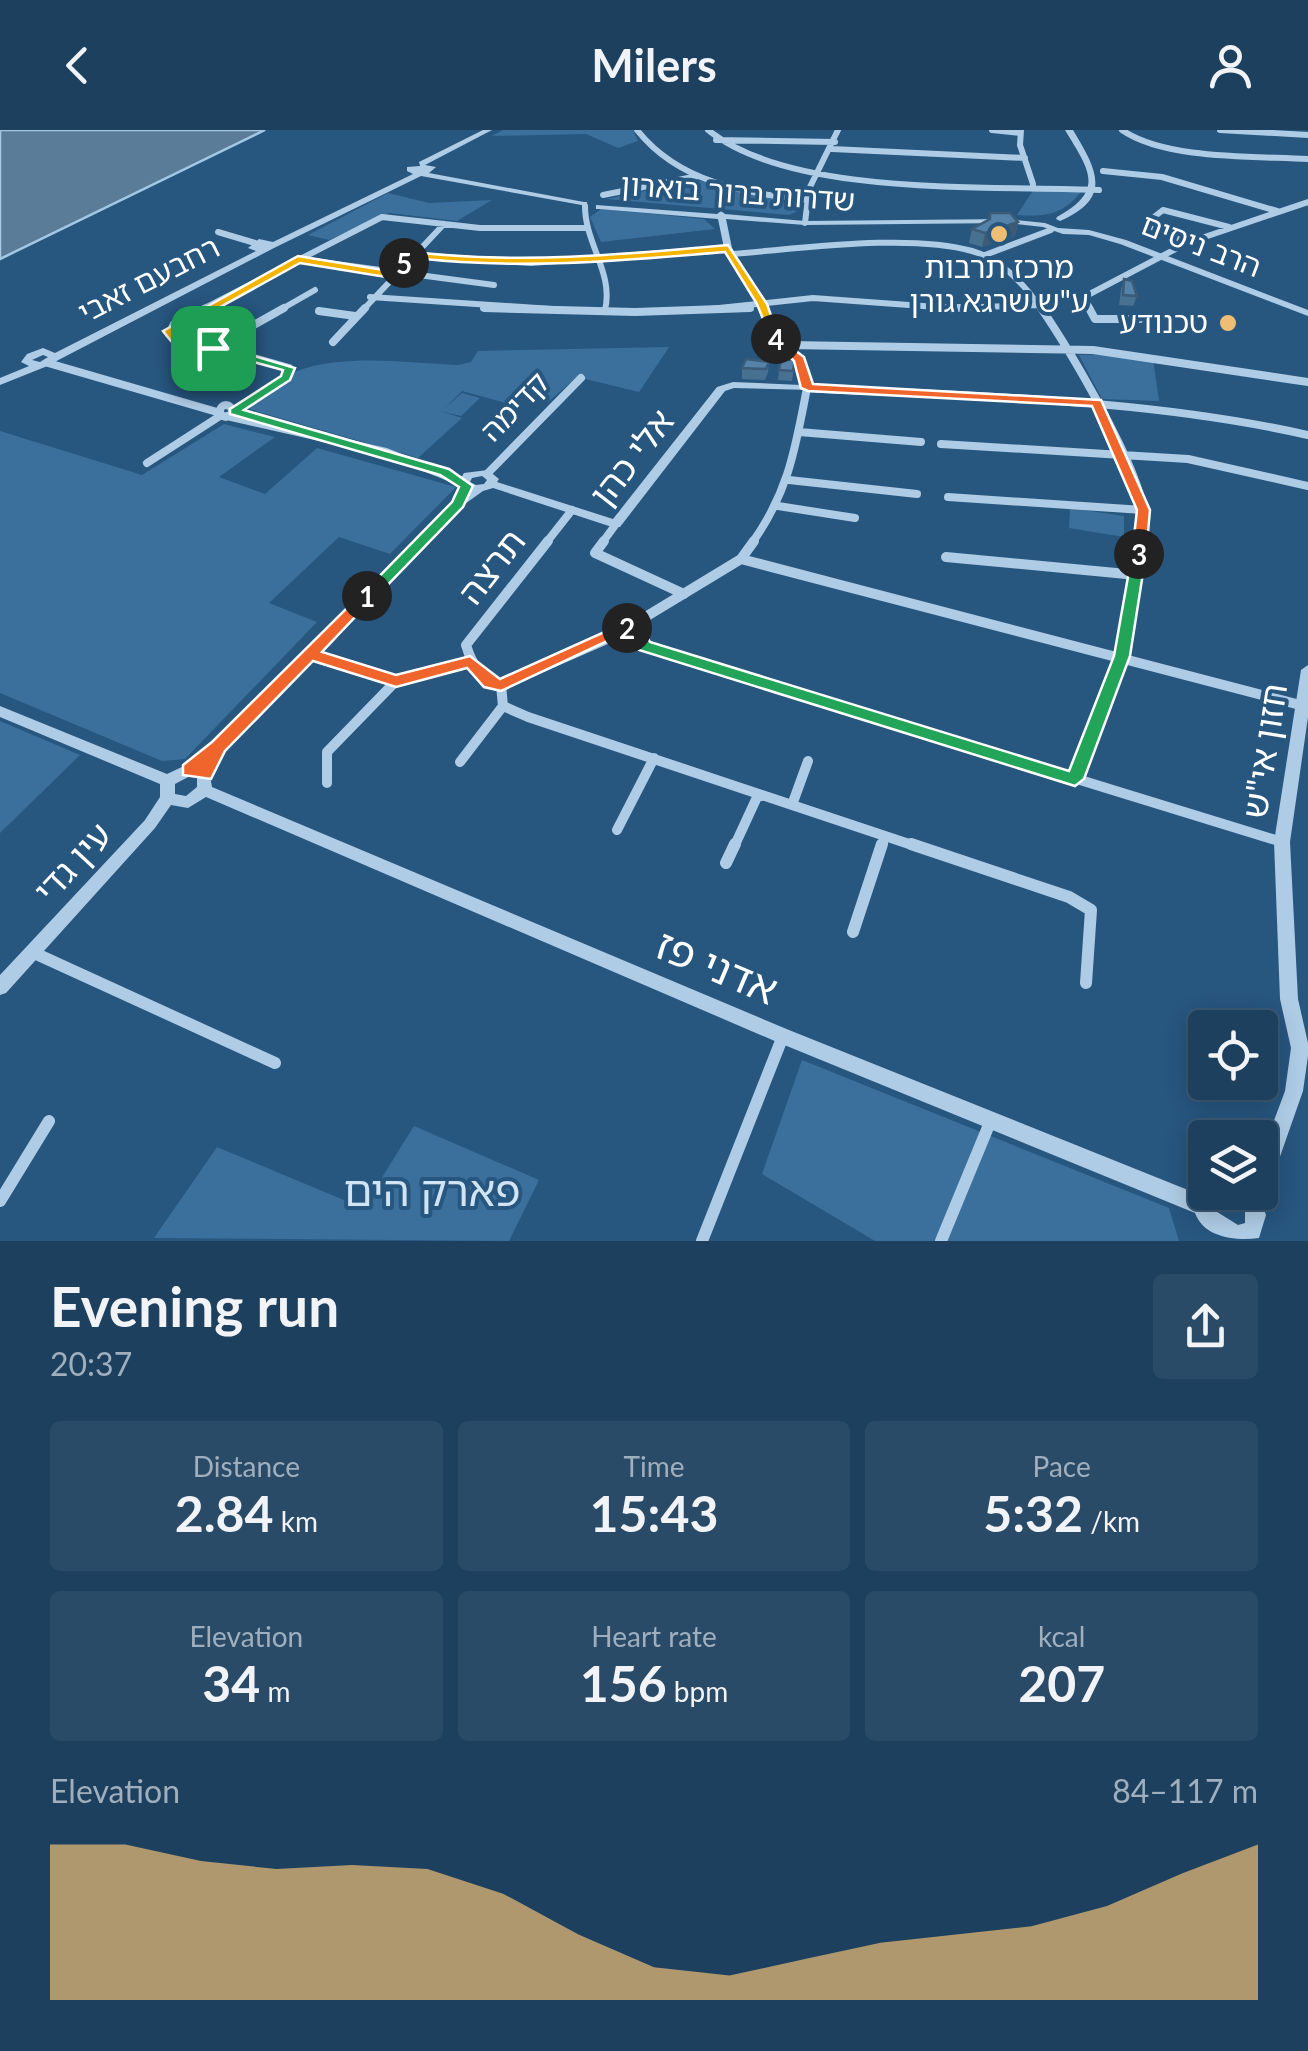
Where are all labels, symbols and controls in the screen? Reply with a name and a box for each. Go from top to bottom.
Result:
icon: back [50,38,105,93]
text: Milers [591,38,717,92]
icon: person [1203,38,1258,93]
street label: שדרות ברוך בוארון [620,165,857,217]
street label: הרב ניסים [1137,205,1267,283]
marker: מרכז תרבות ע"ש שרגא גורן [988,223,1010,245]
street label: רחבעם זאבי [72,227,225,329]
pin: 5 [379,238,429,288]
text: 5 [396,246,412,280]
place label: מרכז תרבות ע"ש שרגא גורן [909,248,1089,318]
place label: טכנודע [1119,303,1208,339]
pin [171,306,256,391]
marker: טכנודע [1217,312,1239,334]
pin: 4 [751,314,801,364]
icon: arrive [186,321,241,376]
text: 4 [768,322,784,356]
street label: קדימה [472,364,555,448]
street label: אלי כהן [580,400,681,513]
street label: תרצה [448,520,533,612]
pin: 3 [1114,529,1164,579]
text: 3 [1131,537,1147,571]
pin: 1 [342,571,392,621]
text: 1 [359,579,375,613]
pin: 2 [602,603,652,653]
text: 2 [619,611,635,645]
street label: חזון אי"ש [1232,680,1294,821]
street label: עין גדי [24,813,119,910]
street label: אדני פז [649,918,786,1014]
map controls [1188,1010,1278,1210]
button: locate [1188,1010,1278,1100]
button: layers [1188,1120,1278,1210]
park label: פארק הים [343,1165,521,1215]
text: Evening run [50,1273,339,1339]
button: share [1153,1274,1258,1379]
text: 20:37 [50,1344,132,1383]
text: Distance [193,1449,300,1483]
text: Time [624,1449,684,1483]
text: Pace [1033,1449,1091,1483]
text: 2.84 [175,1483,274,1543]
text: 15:43 [590,1483,718,1543]
text: 5:32 [983,1483,1083,1543]
text: km [274,1504,318,1538]
text: /km [1083,1504,1140,1538]
text: Elevation [189,1619,303,1653]
text: Heart rate [591,1619,717,1653]
text: kcal [1038,1619,1085,1653]
text: 34 [202,1653,260,1713]
text: 156 [580,1653,667,1713]
text: 207 [1018,1653,1105,1713]
text: m [260,1674,290,1708]
text: bpm [667,1674,728,1708]
text: Elevation [50,1771,180,1810]
text: 84–117 m [1112,1771,1258,1810]

